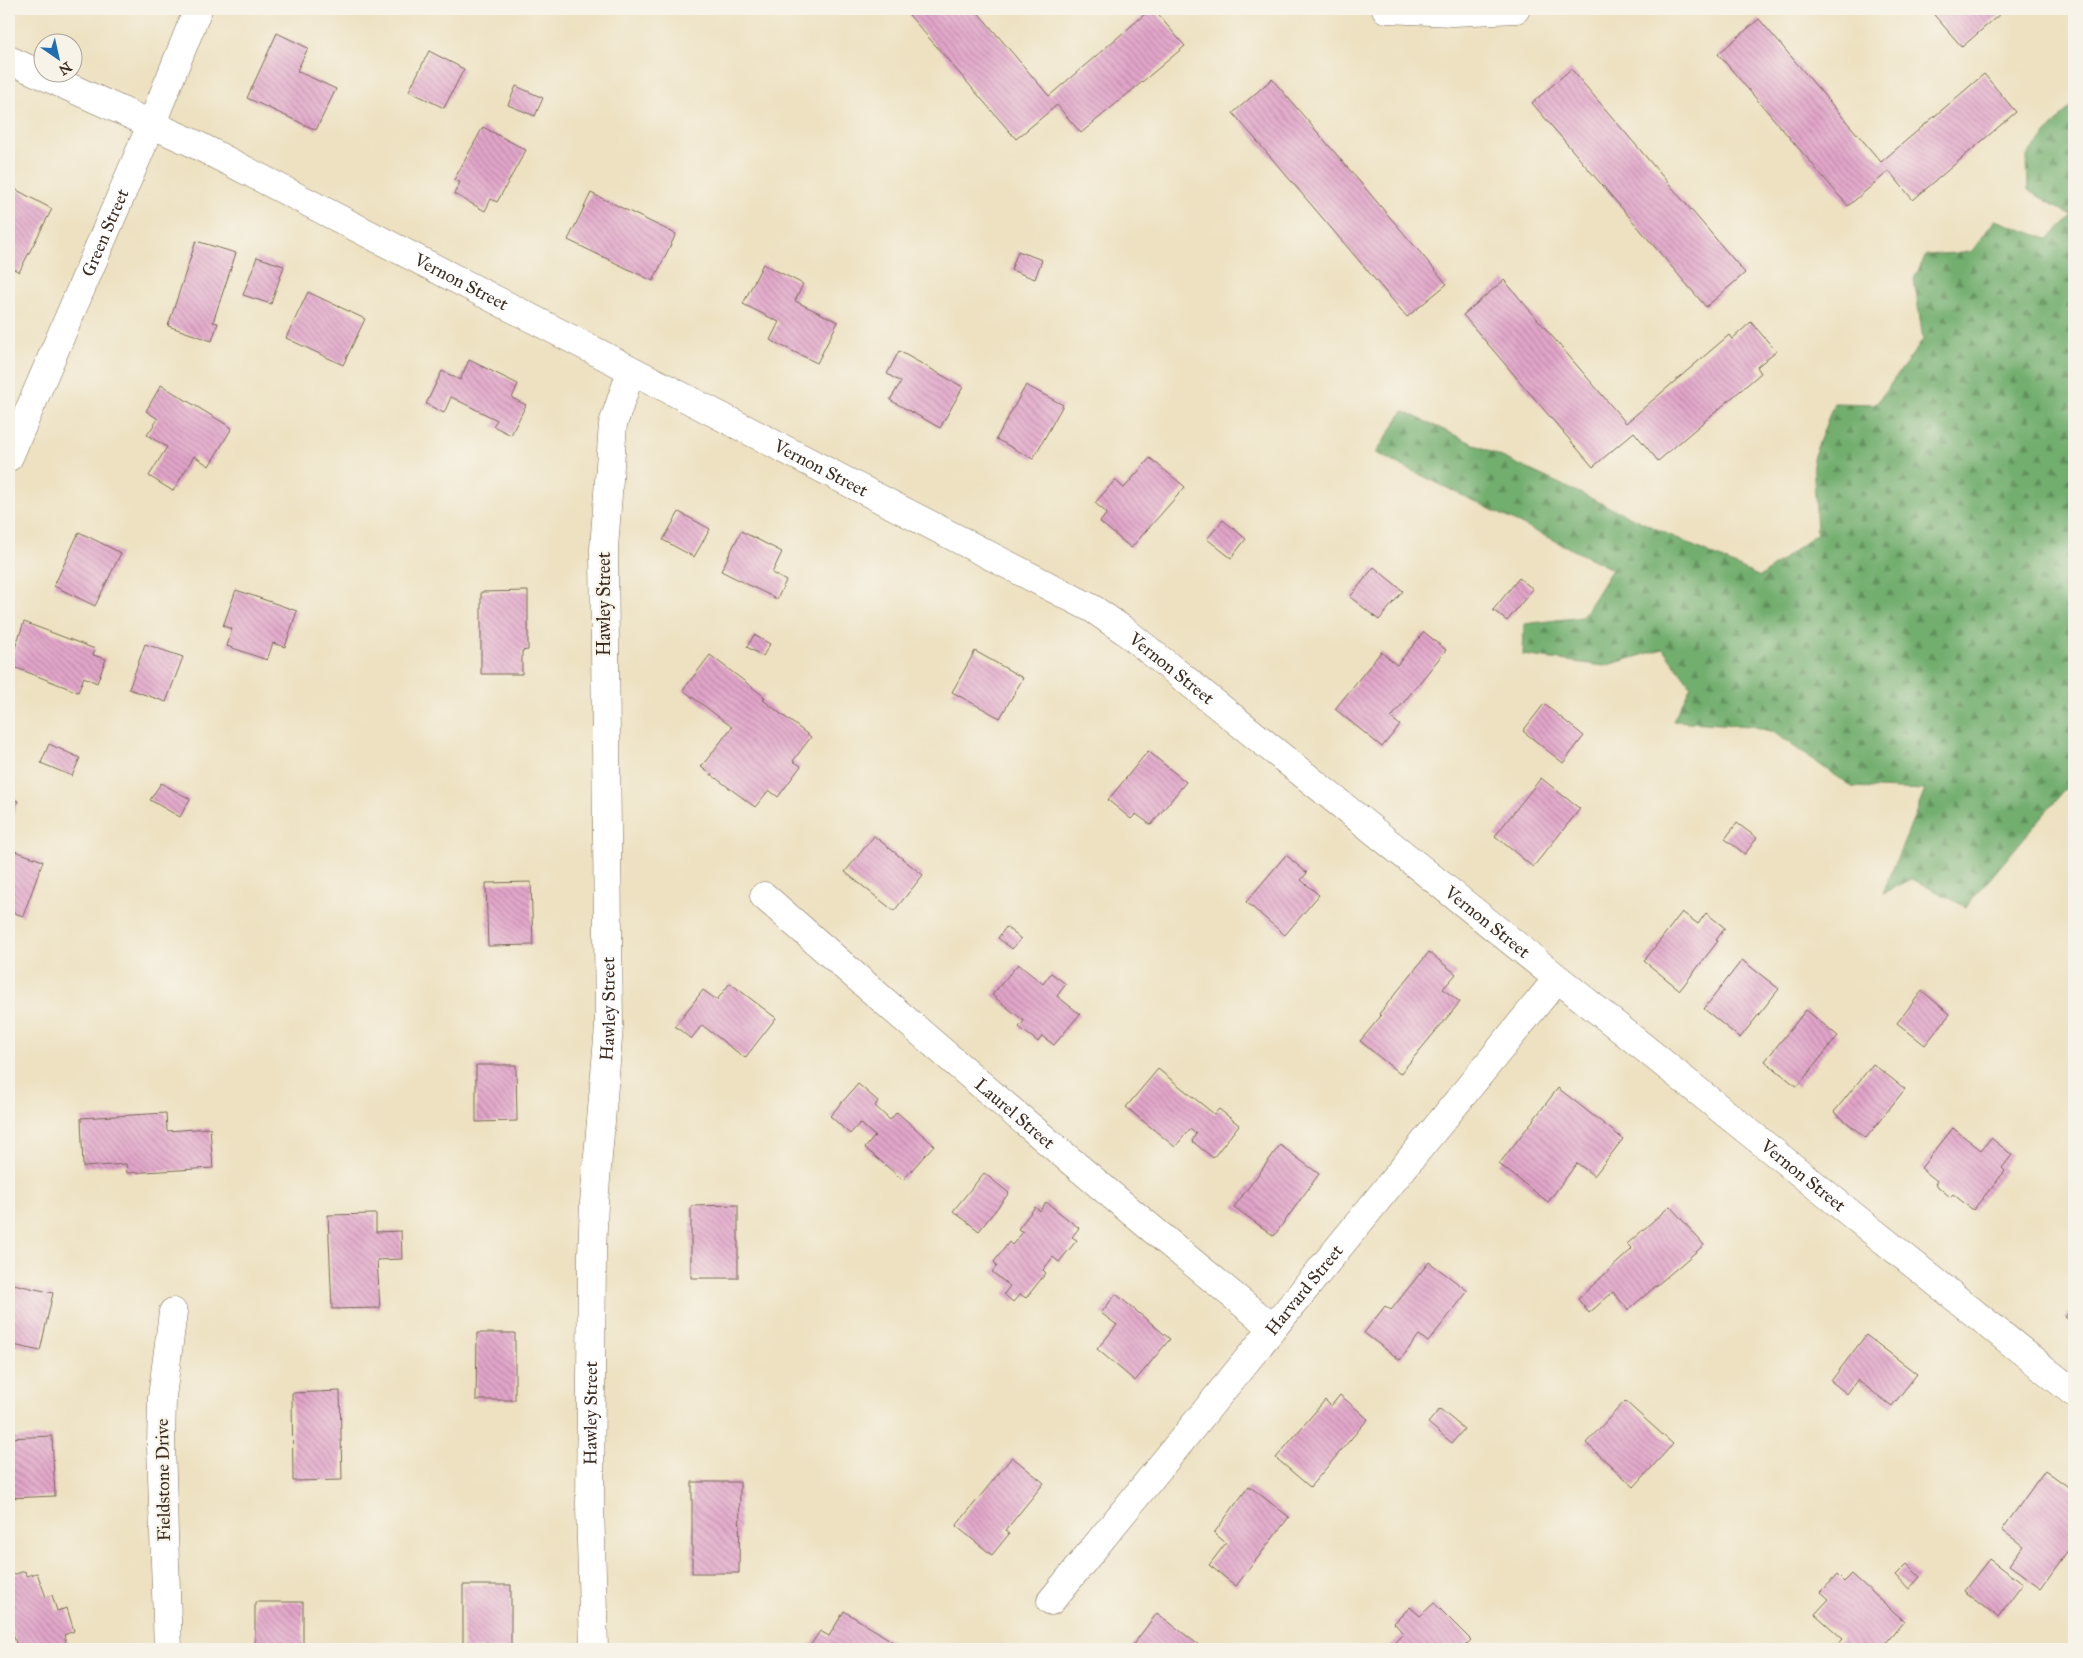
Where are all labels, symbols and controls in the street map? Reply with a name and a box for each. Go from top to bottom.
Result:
north arrow [32,32,82,82]
text: N [55,58,75,79]
street label: Green Street [77,185,134,280]
street label: Vernon Street [410,248,513,316]
street label: Vernon Street [769,434,872,502]
street label: Hawley Street [593,551,615,656]
street label: Vernon Street [1124,627,1219,710]
street label: Vernon Street [1440,881,1535,963]
street label: Hawley Street [595,956,620,1062]
street label: Laurel Street [970,1073,1060,1154]
street label: Vernon Street [1755,1134,1851,1217]
street label: Harvard Street [1261,1240,1348,1340]
street label: Hawley Street [579,1360,602,1465]
street label: Fieldstone Drive [151,1418,175,1542]

